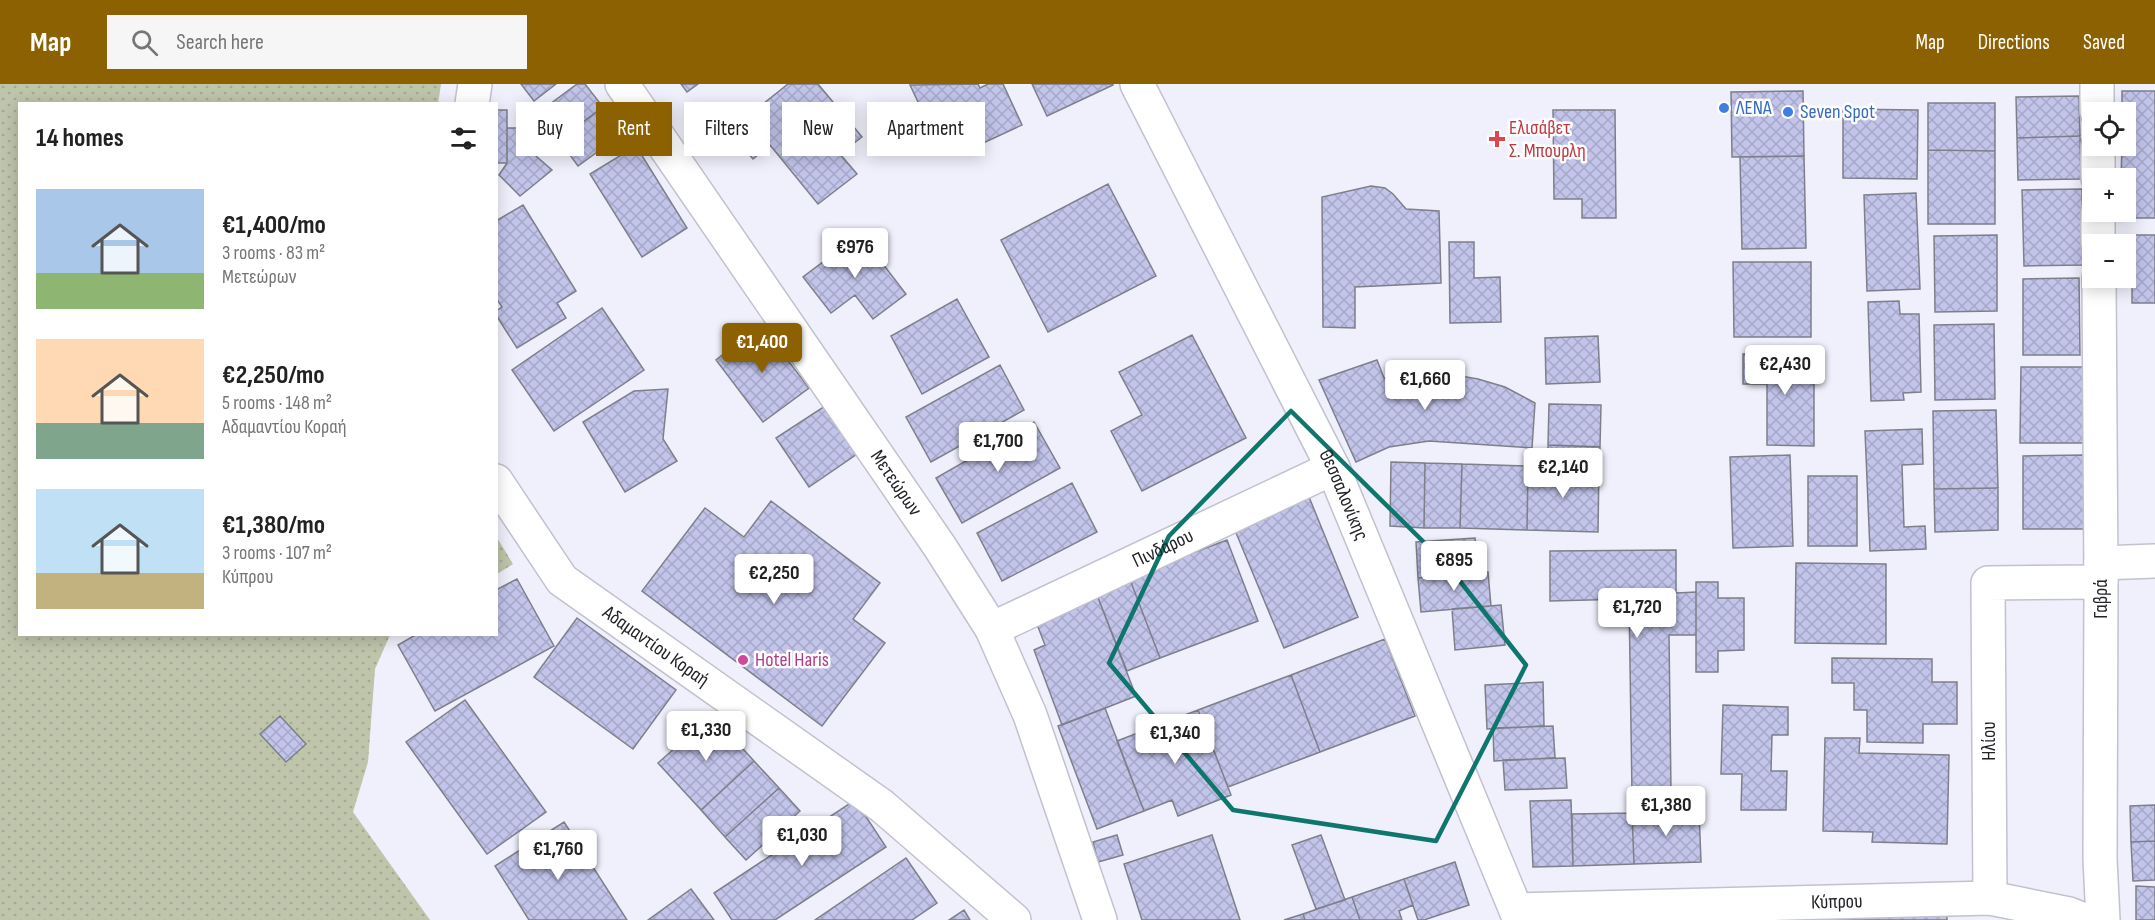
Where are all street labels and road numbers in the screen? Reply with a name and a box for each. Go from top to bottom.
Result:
street label: Μετεώρων [865,445,927,521]
street label: Θεσσαλονίκης [1314,445,1374,544]
street label: Πινδάρου [1129,524,1197,573]
street label: Γαβρά [2089,579,2113,619]
street label: Αδαμαντίου Κοραή [597,600,714,692]
street label: Ηλίου [1977,721,2001,761]
street label: Κύπρου [1811,889,1863,915]

